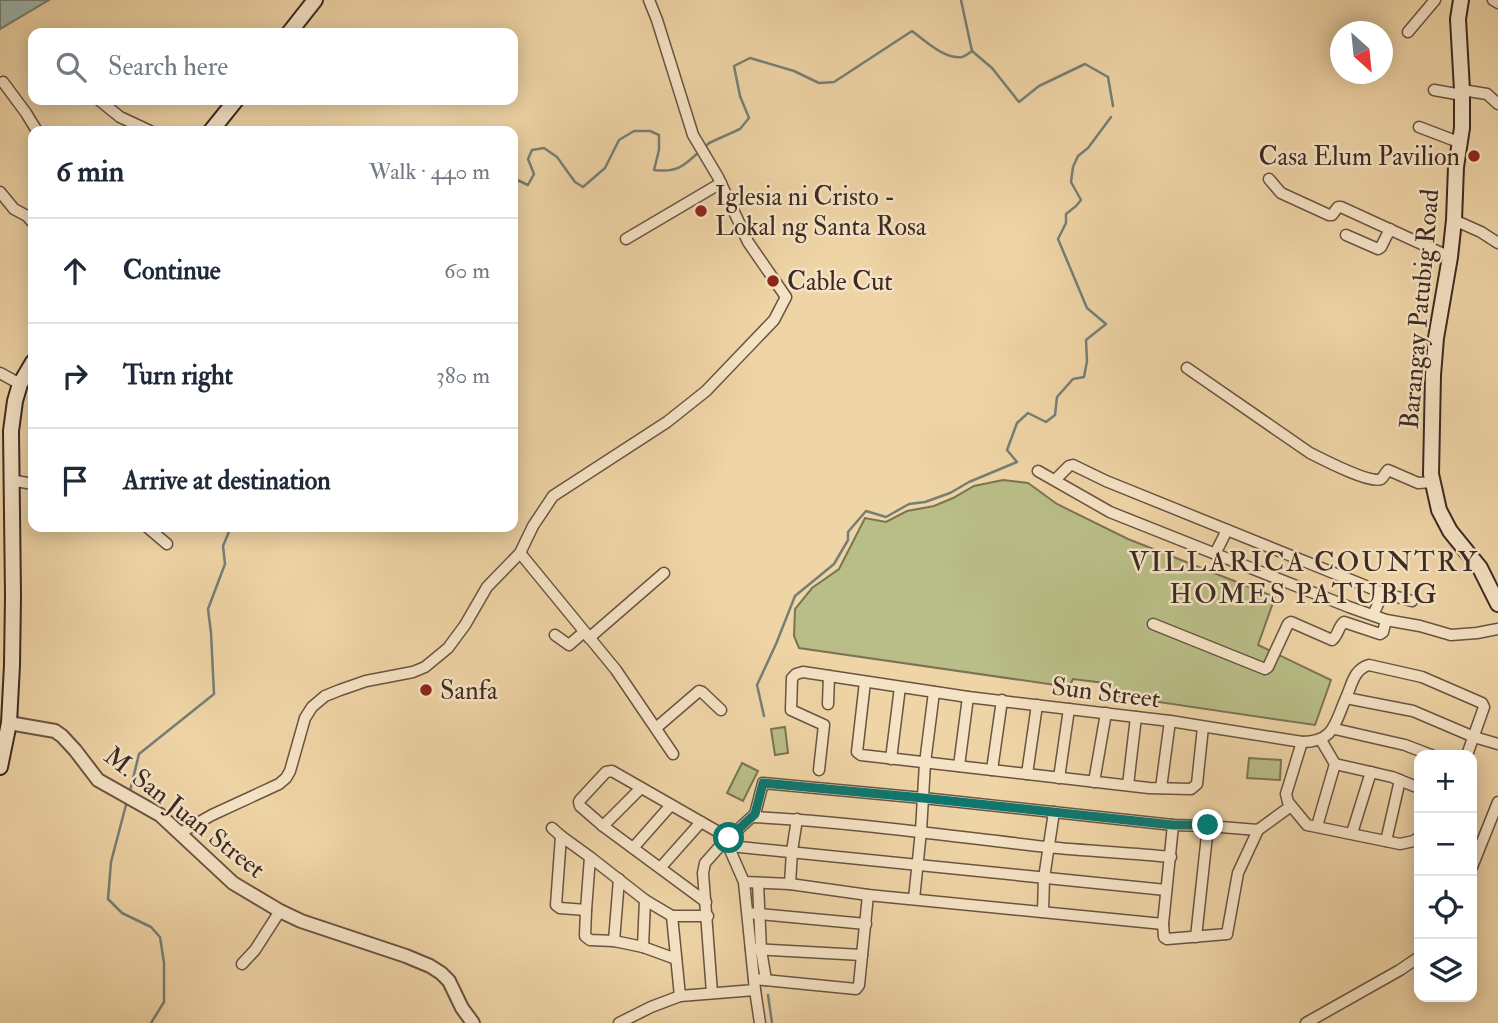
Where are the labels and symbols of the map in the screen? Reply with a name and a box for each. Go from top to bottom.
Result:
north arrow [1330,21,1393,84]
place label: Casa Elum Pavilion [1259,141,1460,173]
marker: Casa Elum Pavilion [1466,148,1482,164]
place label: Iglesia ni Cristo - Lokal ng Santa Rosa [715,181,927,243]
street label: Barangay Patubig Road [1394,187,1446,430]
marker: Iglesia ni Cristo - Lokal ng Santa Rosa [693,203,709,219]
place label: Cable Cut [787,266,893,298]
marker: Cable Cut [765,273,781,289]
district label: VILLARICA COUNTRY HOMES PATUBIG [1129,545,1479,612]
street label: Sun Street [1050,670,1162,716]
place label: Sanfa [440,675,498,707]
marker: Sanfa [418,682,434,698]
street label: M. San Juan Street [98,740,271,886]
route end [1192,809,1223,840]
route start [713,822,744,853]

